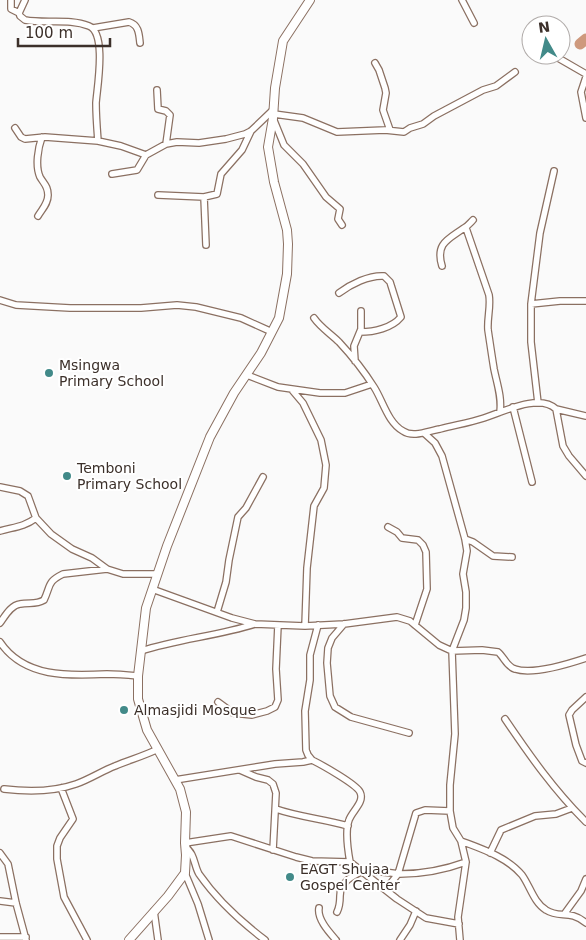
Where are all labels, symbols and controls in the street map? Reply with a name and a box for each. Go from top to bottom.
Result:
scale bar [18,15,110,47]
north arrow [521,15,571,65]
text: N [537,18,551,36]
text: 100 m [25,24,73,42]
place label: Msingwa Primary School [59,357,164,389]
marker: Msingwa Primary School [43,367,55,379]
place label: Temboni Primary School [76,460,182,492]
marker: Temboni Primary School [61,470,73,482]
place label: Almasjidi Mosque [134,702,256,718]
marker: Almasjidi Mosque [118,704,130,716]
place label: EAGT Shujaa Gospel Center [300,861,400,893]
marker: EAGT Shujaa Gospel Center [284,871,296,883]

